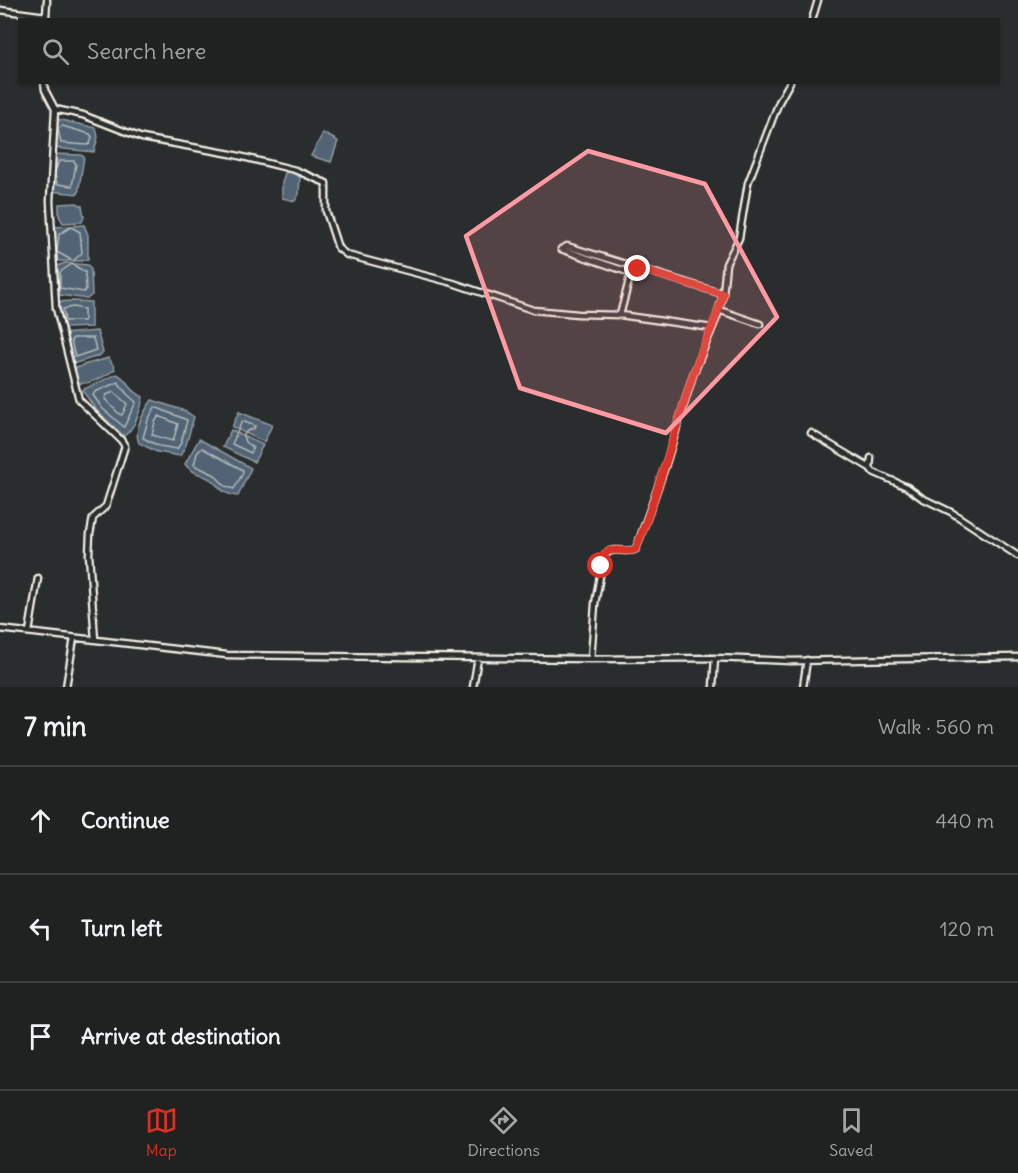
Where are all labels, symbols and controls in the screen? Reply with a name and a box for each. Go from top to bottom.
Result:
search box [18,18,1000,84]
icon: search [39,35,72,68]
text: Search here [87,37,206,65]
route end [624,255,650,281]
route start [587,552,613,578]
text: 7 min [24,710,87,743]
text: Walk · 560 m [878,714,994,739]
icon: ahead [24,804,57,837]
text: Continue [81,806,170,834]
text: 440 m [935,808,994,833]
icon: left [24,912,57,945]
text: Turn left [81,914,162,942]
text: 120 m [940,916,994,941]
icon: arrive [24,1020,57,1053]
text: Arrive at destination [81,1022,281,1050]
tab: Map [145,1104,178,1160]
tab: Directions [467,1104,540,1160]
tab: Saved [829,1104,873,1160]

